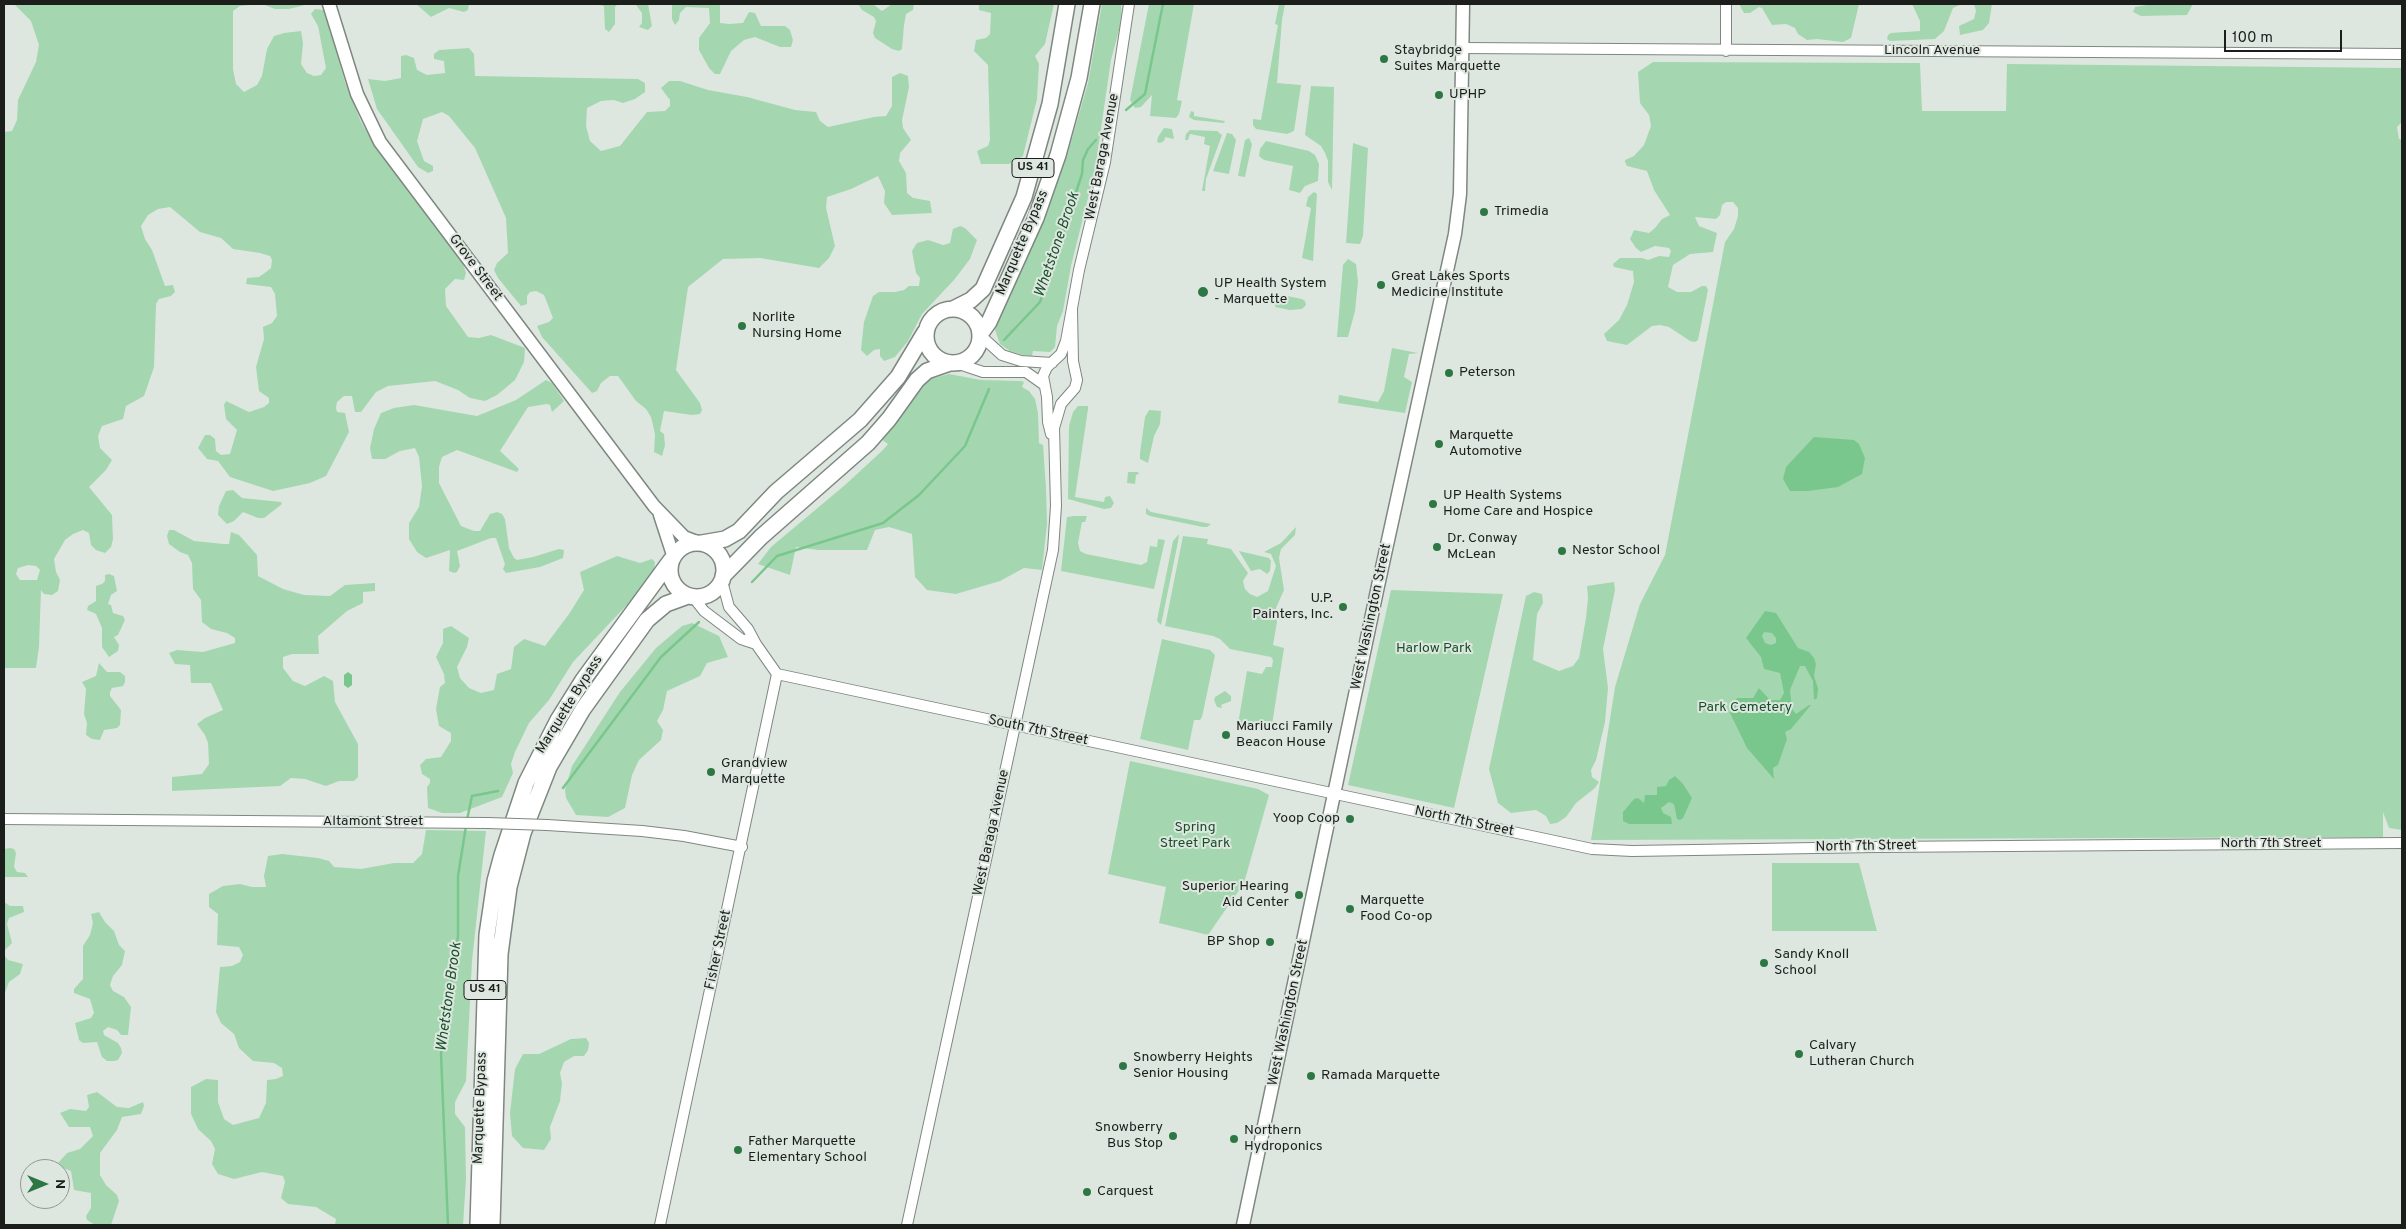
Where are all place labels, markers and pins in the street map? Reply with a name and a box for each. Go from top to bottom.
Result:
place label: Staybridge Suites Marquette [1394,43,1501,75]
marker: Staybridge Suites Marquette [1378,53,1390,65]
place label: UPHP [1449,87,1486,103]
marker: UPHP [1433,89,1445,101]
place label: Trimedia [1494,204,1549,220]
marker: Trimedia [1478,206,1490,218]
place label: Great Lakes Sports Medicine Institute [1391,269,1510,302]
place label: UP Health System - Marquette [1214,276,1327,308]
marker: Great Lakes Sports Medicine Institute [1375,279,1387,291]
marker: UP Health System - Marquette [1196,285,1210,299]
place label: Norlite Nursing Home [752,310,842,342]
marker: Norlite Nursing Home [736,320,748,332]
place label: Peterson [1459,365,1515,381]
marker: Peterson [1443,367,1455,379]
place label: Marquette Automotive [1449,428,1522,461]
marker: Marquette Automotive [1433,438,1445,450]
place label: UP Health Systems Home Care and Hospice [1443,488,1593,520]
marker: UP Health Systems Home Care and Hospice [1427,498,1439,510]
place label: Dr. Conway McLean [1447,531,1517,564]
marker: Dr. Conway McLean [1431,541,1443,553]
place label: Nestor School [1572,543,1660,559]
marker: Nestor School [1556,545,1568,557]
place label: U.P. Painters, Inc. [1252,591,1333,624]
marker: U.P. Painters, Inc. [1337,601,1349,613]
place label: Mariucci Family Beacon House [1236,719,1333,752]
marker: Mariucci Family Beacon House [1220,729,1232,741]
place label: Grandview Marquette [721,756,787,789]
marker: Grandview Marquette [705,766,717,778]
place label: Yoop Coop [1273,811,1340,827]
marker: Yoop Coop [1344,813,1356,825]
place label: Superior Hearing Aid Center [1182,879,1289,912]
marker: Superior Hearing Aid Center [1293,889,1305,901]
place label: Marquette Food Co-op [1360,893,1432,926]
marker: Marquette Food Co-op [1344,903,1356,915]
place label: BP Shop [1207,934,1260,950]
marker: BP Shop [1264,936,1276,948]
place label: Sandy Knoll School [1774,947,1849,980]
marker: Sandy Knoll School [1758,957,1770,969]
place label: Calvary Lutheran Church [1809,1038,1914,1070]
marker: Calvary Lutheran Church [1793,1048,1805,1060]
place label: Snowberry Heights Senior Housing [1133,1050,1253,1082]
marker: Snowberry Heights Senior Housing [1117,1060,1129,1072]
place label: Ramada Marquette [1321,1068,1440,1084]
marker: Ramada Marquette [1305,1070,1317,1082]
place label: Snowberry Bus Stop [1095,1120,1163,1152]
place label: Northern Hydroponics [1244,1123,1323,1156]
marker: Snowberry Bus Stop [1167,1130,1179,1142]
marker: Northern Hydroponics [1228,1133,1240,1145]
place label: Father Marquette Elementary School [748,1134,867,1166]
marker: Father Marquette Elementary School [732,1144,744,1156]
place label: Carquest [1097,1184,1154,1200]
marker: Carquest [1081,1186,1093,1198]

